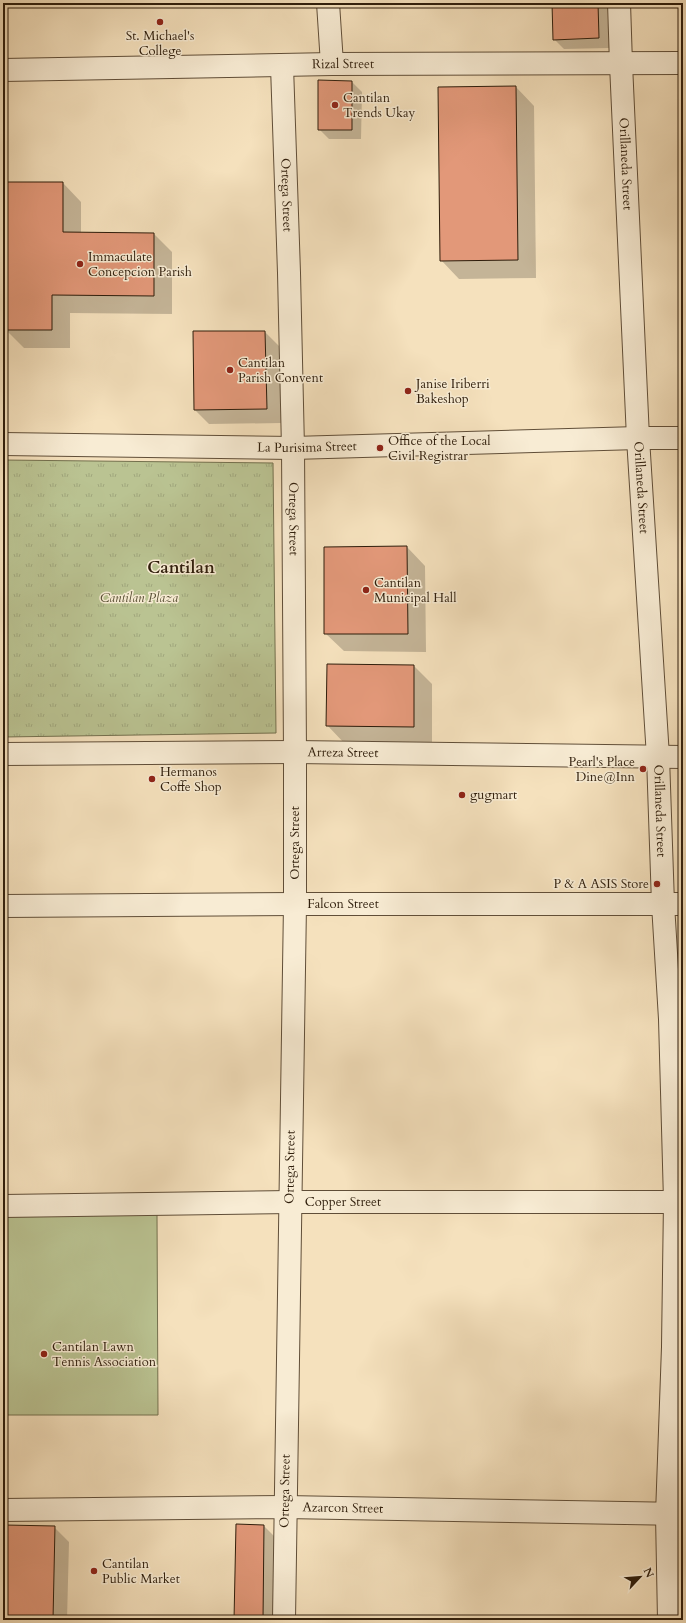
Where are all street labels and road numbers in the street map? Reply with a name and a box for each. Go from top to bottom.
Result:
street label: Rizal Street [312,55,374,73]
street label: Orillaneda Street [614,117,637,211]
street label: Ortega Street [276,158,297,232]
street label: La Purisima Street [257,437,357,457]
street label: Orillaneda Street [629,441,653,534]
street label: Ortega Street [284,482,303,556]
street label: Arreza Street [307,743,379,762]
street label: Orillaneda Street [649,764,670,858]
street label: Ortega Street [286,806,304,880]
street label: Falcon Street [307,895,379,913]
street label: Ortega Street [280,1130,300,1204]
street label: Copper Street [305,1193,381,1211]
street label: Ortega Street [275,1454,295,1528]
street label: Azarcon Street [303,1498,383,1518]

